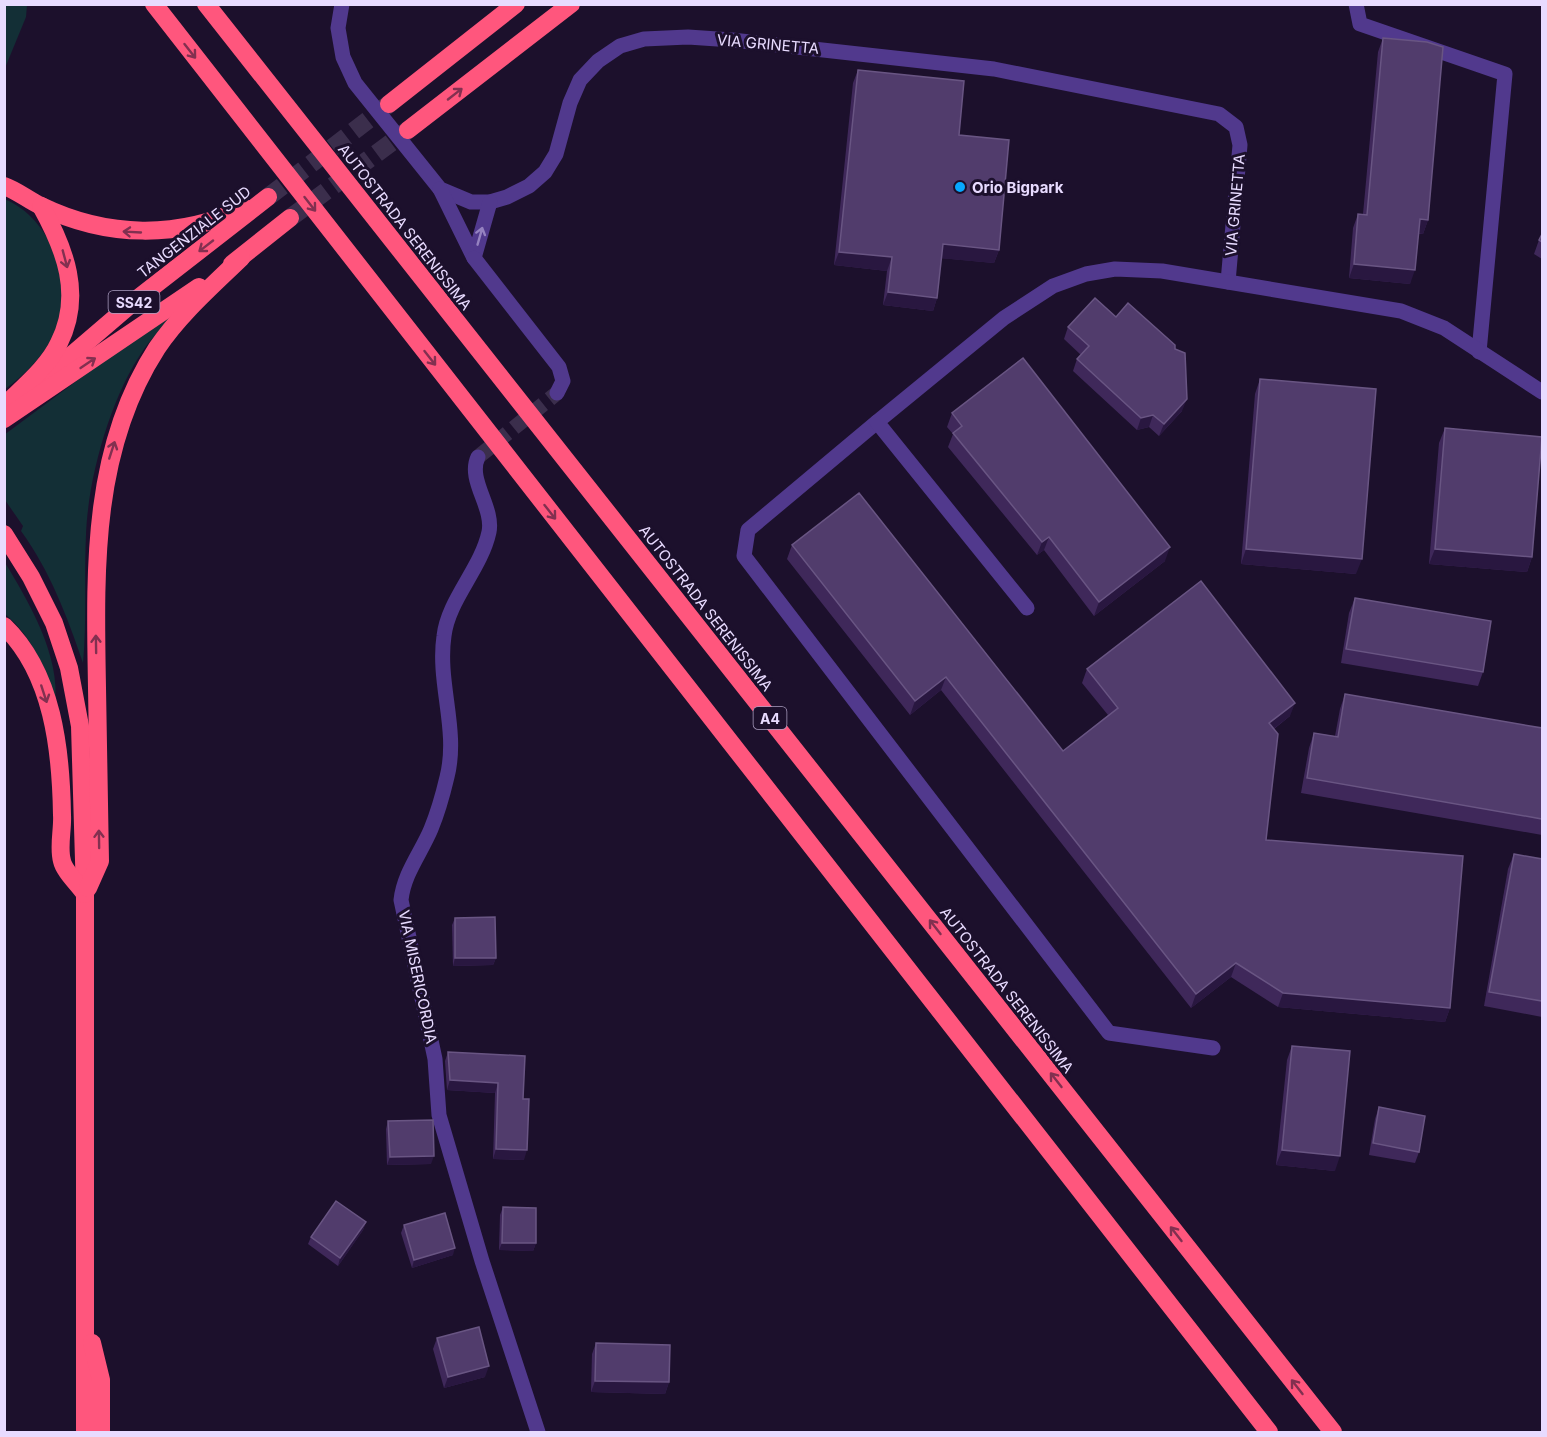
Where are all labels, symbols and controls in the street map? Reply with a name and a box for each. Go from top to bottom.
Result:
street label: VIA GRINETTA [716,30,820,58]
one-way arrow [183,42,196,58]
one-way arrow [446,88,462,101]
street label: AUTOSTRADA SERENISSIMA [334,140,476,314]
street label: VIA GRINETTA [1221,153,1249,257]
place label: Orio Bigpark [972,178,1064,197]
marker: Orio Bigpark [953,180,967,194]
street label: TANGENZIALE SUD [133,182,255,282]
one-way arrow [303,196,316,212]
one-way arrow [122,226,142,237]
one-way arrow [475,227,486,246]
one-way arrow [198,239,214,252]
one-way arrow [60,249,72,268]
road number: SS42 [108,291,160,313]
one-way arrow [423,350,436,366]
one-way arrow [79,356,96,369]
one-way arrow [107,441,118,460]
one-way arrow [543,503,556,519]
street label: AUTOSTRADA SERENISSIMA [635,521,777,695]
one-way arrow [91,634,102,654]
one-way arrow [40,684,51,703]
road number: A4 [754,707,786,729]
one-way arrow [94,829,105,849]
street label: AUTOSTRADA SERENISSIMA [936,903,1078,1077]
street label: VIA MISERICORDIA [395,908,441,1046]
one-way arrow [928,920,941,936]
one-way arrow [1049,1073,1062,1089]
one-way arrow [1170,1226,1183,1242]
one-way arrow [1291,1379,1304,1395]

